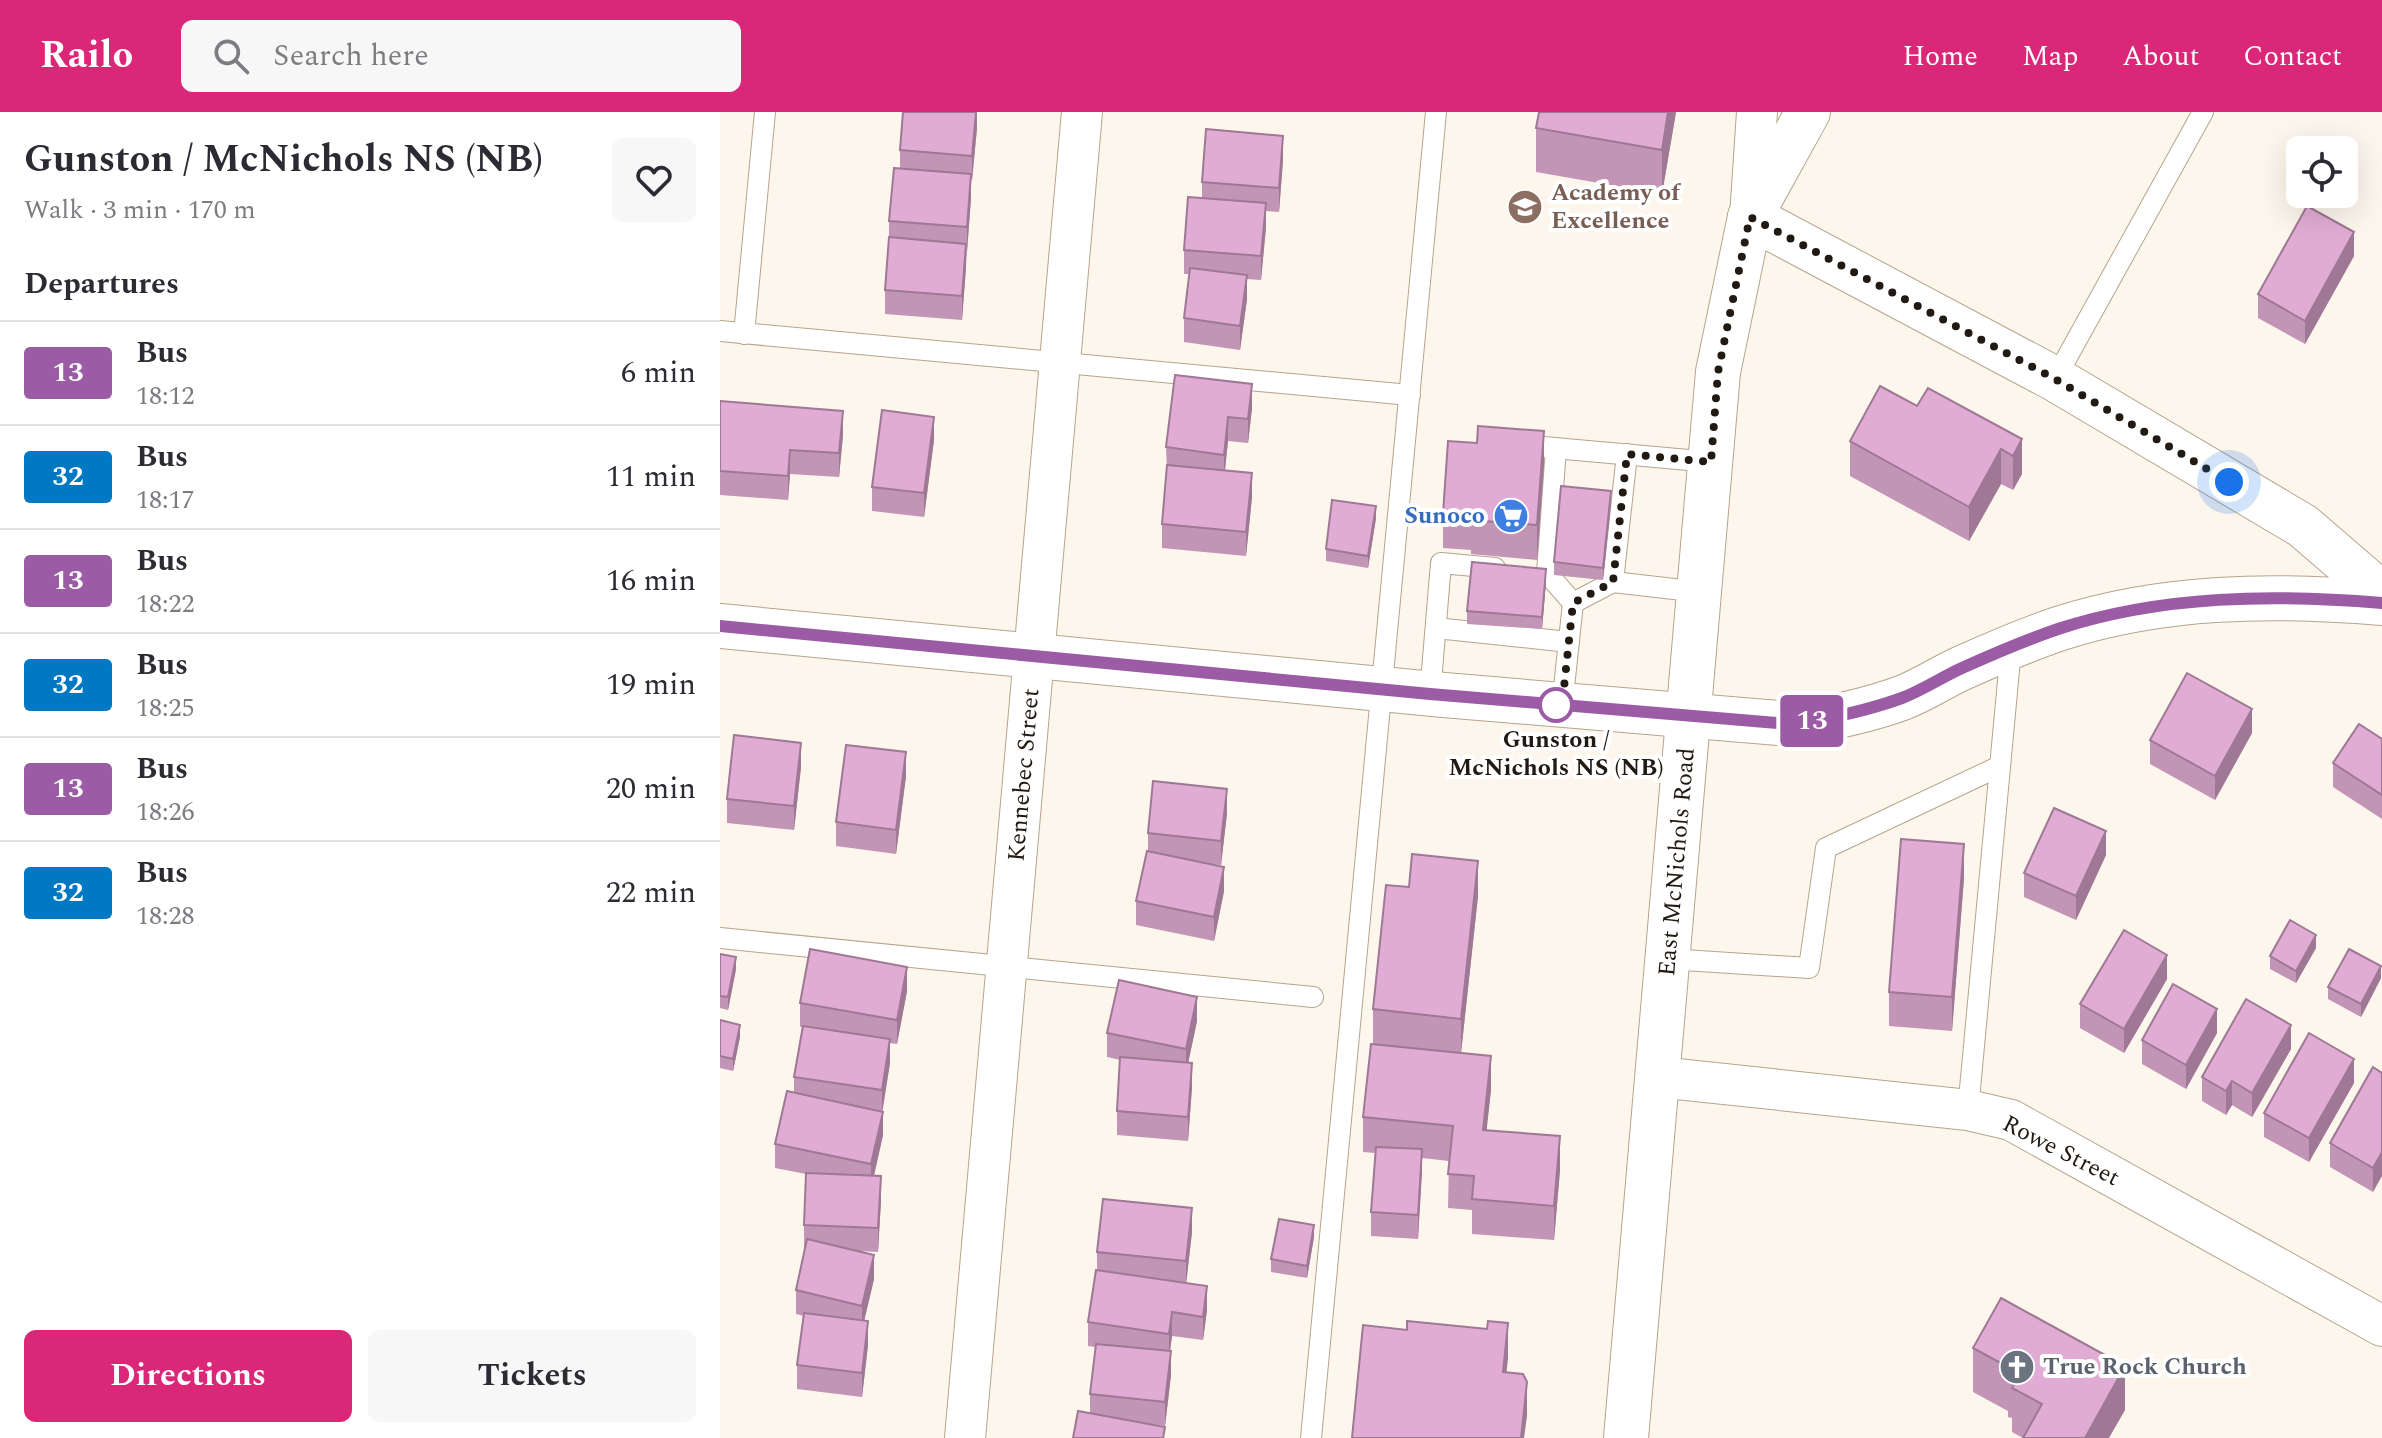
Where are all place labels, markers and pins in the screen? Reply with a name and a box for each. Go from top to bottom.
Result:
place label: Academy of Excellence [1551,175,1682,239]
school or university icon: Academy of Excellence [1506,188,1544,226]
supermarket icon: Sunoco [1492,497,1530,535]
place label: Sunoco [1404,498,1485,534]
marker: Gunston / McNichols NS (NB) [1539,688,1573,722]
place label: Gunston / McNichols NS (NB) [1448,722,1664,786]
church icon: True Rock Church [1998,1348,2036,1386]
place label: True Rock Church [2043,1349,2247,1385]

